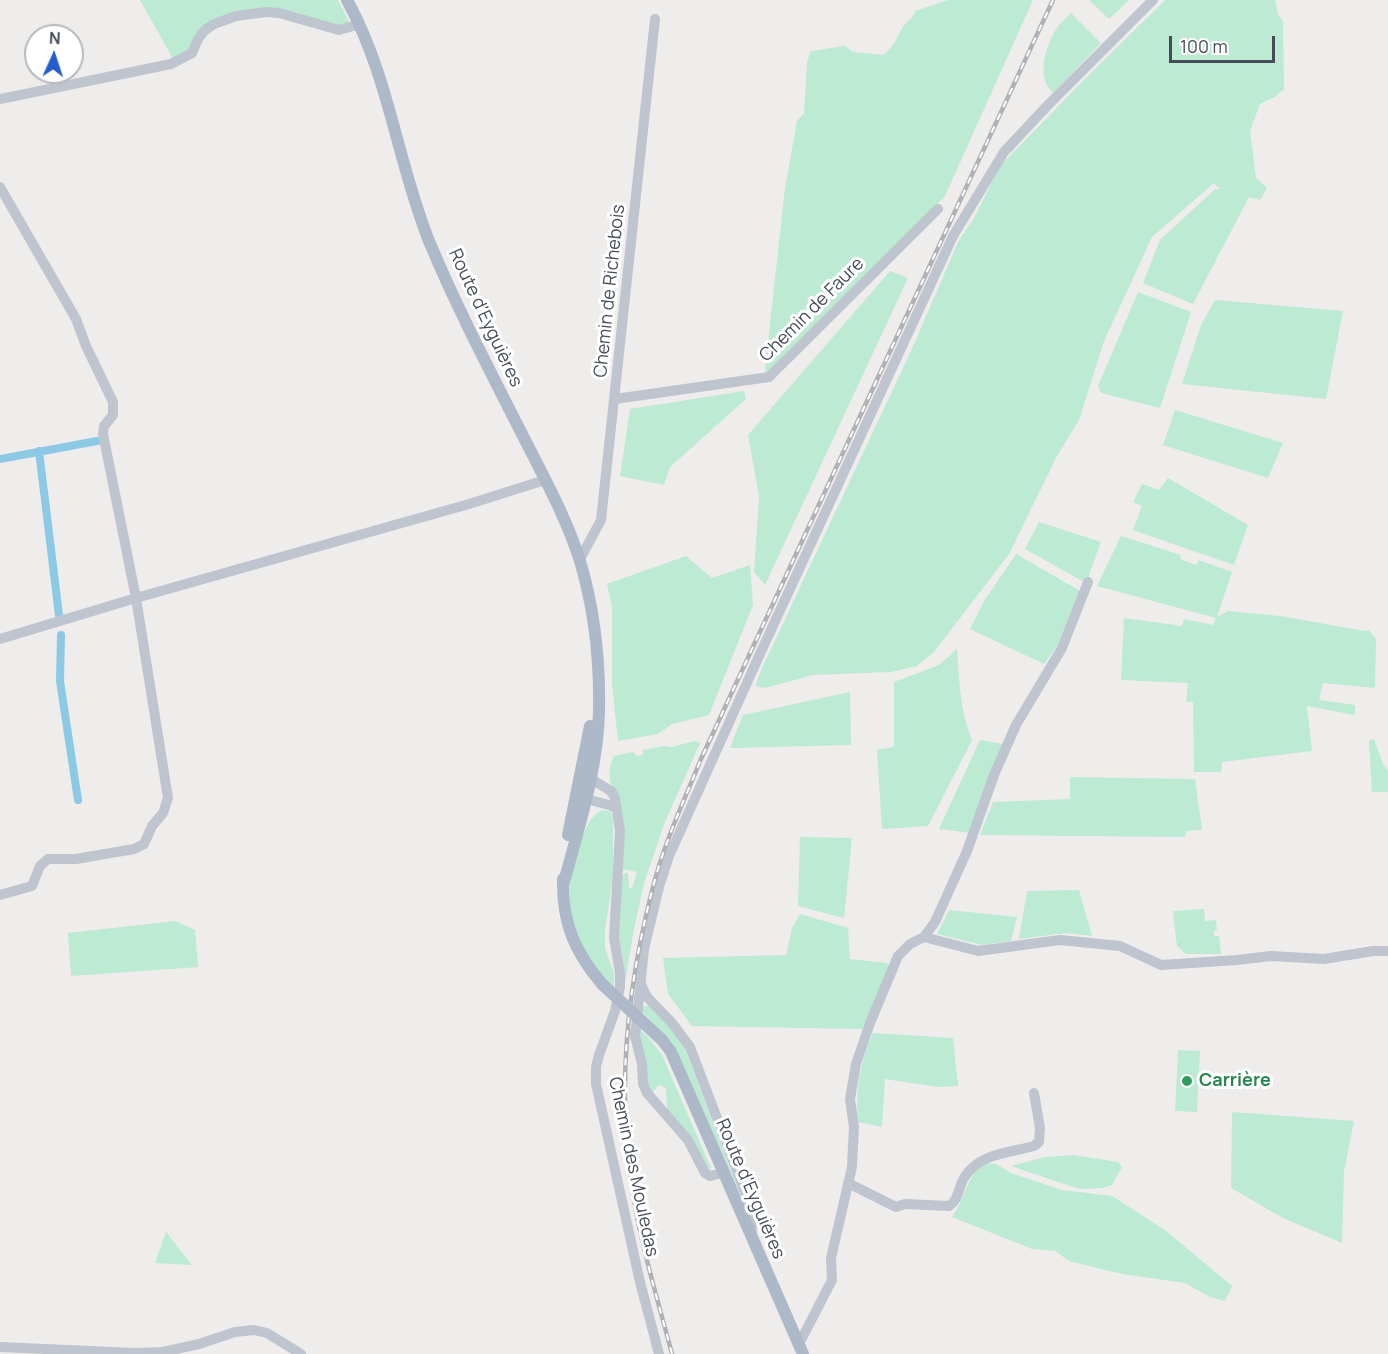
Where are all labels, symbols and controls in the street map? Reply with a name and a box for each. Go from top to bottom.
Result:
north arrow [24,24,84,84]
scale bar [1172,24,1278,62]
text: N [49,27,61,49]
text: 100 m [1180,34,1228,58]
street label: Chemin de Richebois [590,203,630,379]
street label: Route d'Eyguières [444,245,526,391]
street label: Chemin de Faure [755,253,869,367]
place label: Carrière [1199,1070,1271,1092]
marker: Carrière [1180,1074,1194,1088]
street label: Chemin des Mouledas [603,1075,663,1259]
street label: Route d'Eyguières [711,1116,789,1262]

